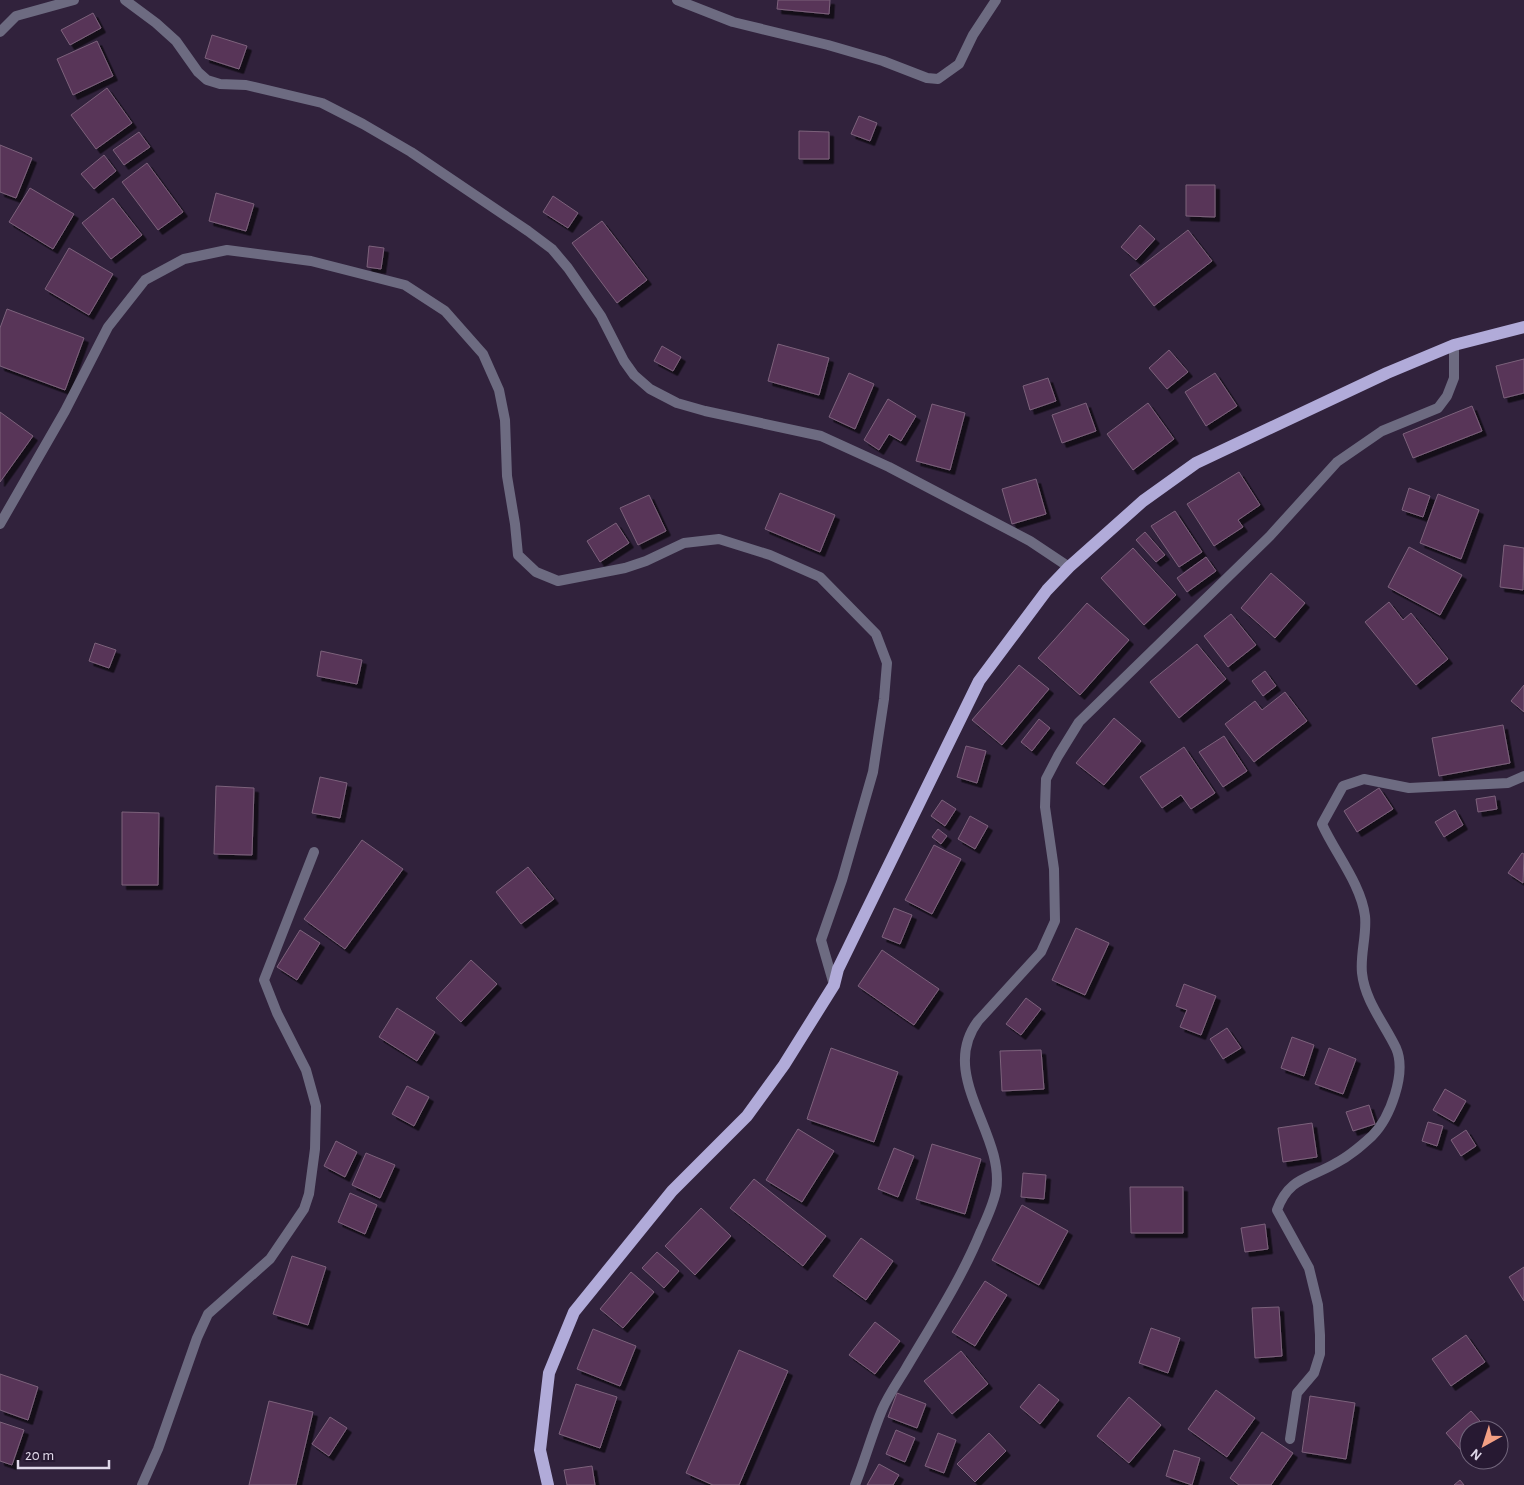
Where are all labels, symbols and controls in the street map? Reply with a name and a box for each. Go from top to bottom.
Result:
north arrow [1459,1420,1509,1470]
scale bar [18,1438,109,1470]
text: N [1468,1446,1485,1463]
text: 20 m [25,1448,54,1463]

